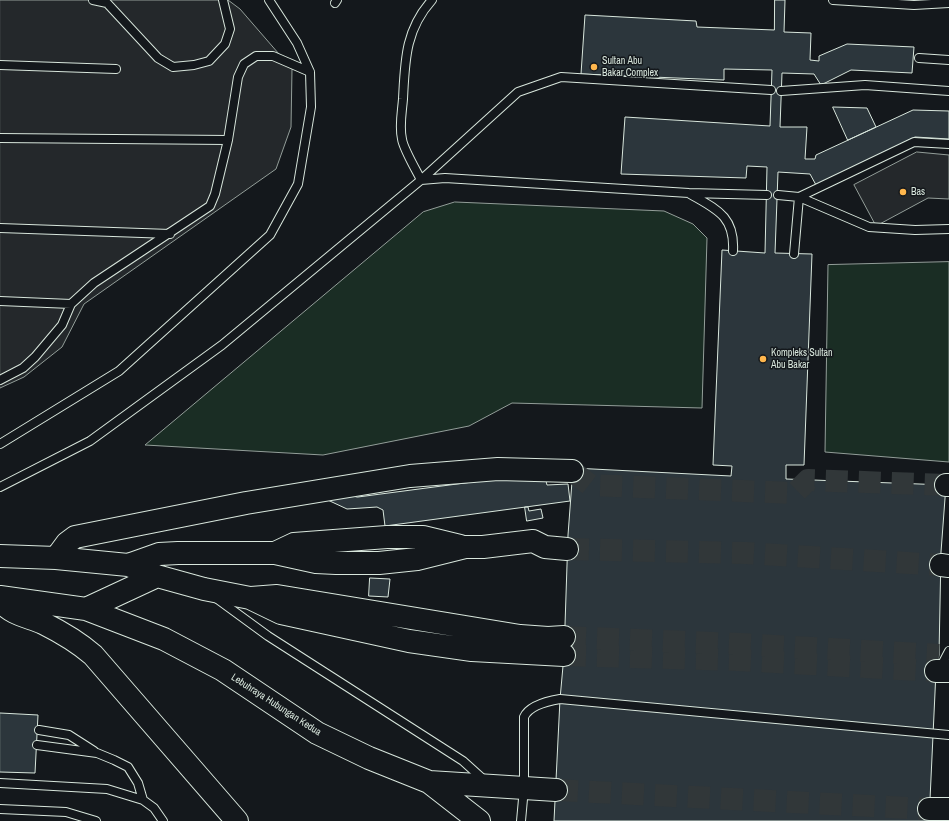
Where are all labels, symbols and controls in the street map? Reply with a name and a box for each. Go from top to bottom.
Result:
place label: Sultan Abu Bakar Complex [602,55,658,78]
marker: Sultan Abu Bakar Complex [589,62,599,72]
place label: Bas [911,186,925,198]
marker: Bas [898,187,908,197]
place label: Kompleks Sultan Abu Bakar [771,347,833,370]
marker: Kompleks Sultan Abu Bakar [758,354,768,364]
street label: Lebuhraya Hubungan Kedua [229,671,323,739]

